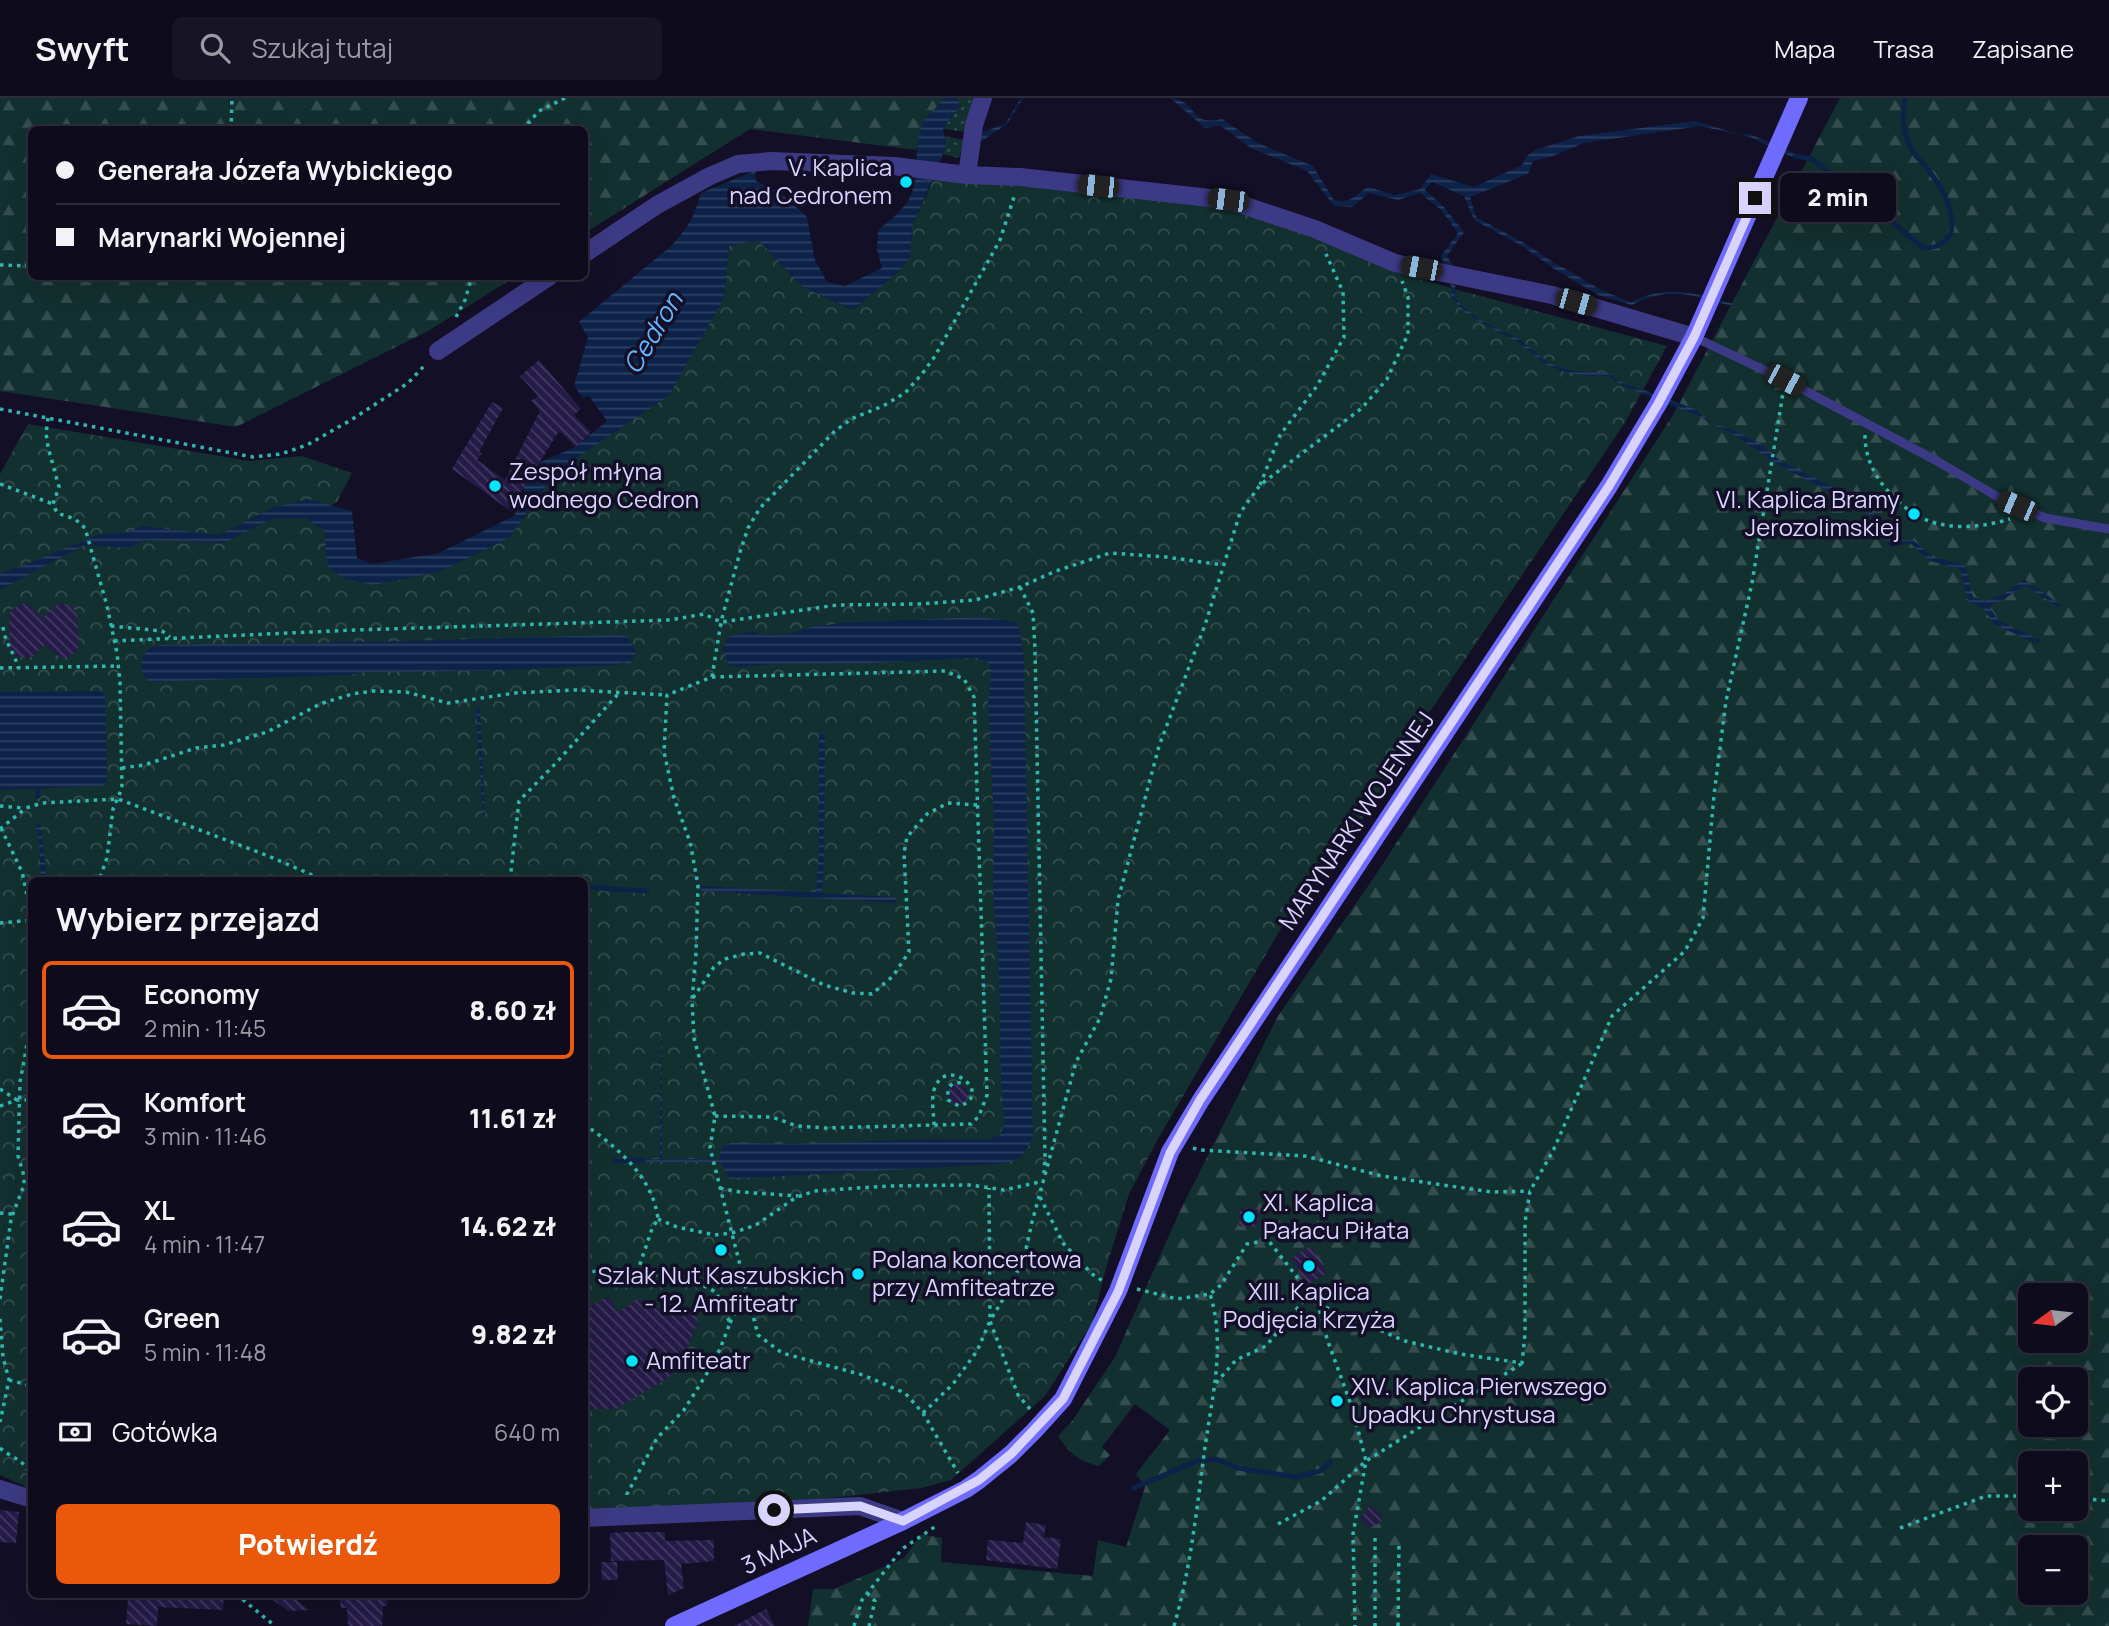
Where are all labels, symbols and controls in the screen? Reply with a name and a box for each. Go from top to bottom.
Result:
search box [172,17,662,80]
text: Swyft [35,26,130,71]
icon: search [196,29,234,67]
text: Szukaj tutaj [252,30,393,66]
text: Mapa [1774,32,1835,65]
text: Trasa [1873,32,1934,65]
text: Zapisane [1972,32,2074,65]
place label: V. Kaplica nad Cedronem [729,150,892,211]
text: Generała Józefa Wybickiego [98,152,453,188]
car [1077,173,1120,199]
marker: V. Kaplica nad Cedronem [898,174,914,190]
callout: 2 min [1780,174,1895,222]
text: 2 min [1808,181,1869,213]
route end [1739,182,1771,214]
car [1206,187,1251,213]
text: Marynarki Wojennej [98,219,346,255]
car [1399,254,1444,282]
water label: Cedron [614,284,691,380]
car [1553,286,1600,318]
car [1762,361,1809,399]
place label: Zespół młyna wodnego Cedron [509,454,699,515]
marker: Zespół młyna wodnego Cedron [487,478,503,494]
place label: VI. Kaplica Bramy Jerozolimskiej [1716,482,1900,543]
car [1994,488,2041,524]
marker: VI. Kaplica Bramy Jerozolimskiej [1906,506,1922,522]
street label: MARYNARKI WOJENNEJ [1270,704,1441,936]
text: Wybierz przejazd [56,897,320,941]
text: Economy [144,976,259,1012]
icon: car [60,979,123,1042]
text: 8.60 zł [469,992,556,1028]
text: 2 min · 11:45 [144,1012,266,1044]
text: Komfort [144,1084,246,1120]
icon: car [60,1087,123,1150]
text: 11.61 zł [469,1100,556,1136]
text: 3 min · 11:46 [144,1120,267,1152]
place label: XI. Kaplica Pałacu Piłata [1263,1185,1409,1246]
text: XL [144,1192,175,1228]
icon: car [60,1195,123,1258]
text: 14.62 zł [460,1208,556,1244]
marker: XI. Kaplica Pałacu Piłata [1241,1209,1257,1225]
text: 4 min · 11:47 [144,1228,265,1260]
marker: Szlak Nut Kaszubskich - 12. Amfiteatr [713,1242,729,1258]
place label: Polana koncertowa przy Amfiteatrze [872,1242,1081,1303]
place label: Szlak Nut Kaszubskich - 12. Amfiteatr [597,1258,845,1319]
marker: XIII. Kaplica Podjęcia Krzyża [1301,1258,1317,1274]
marker: Polana koncertowa przy Amfiteatrze [850,1266,866,1282]
place label: XIII. Kaplica Podjęcia Krzyża [1223,1274,1395,1335]
north arrow [2018,1283,2088,1353]
map controls [2018,1283,2088,1605]
text: Green [144,1300,220,1336]
icon: car [60,1303,123,1366]
text: 9.82 zł [471,1316,556,1352]
text: 5 min · 11:48 [144,1336,267,1368]
place label: Amfiteatr [646,1343,751,1376]
marker: Amfiteatr [624,1353,640,1369]
button: locate [2018,1367,2088,1437]
place label: XIV. Kaplica Pierwszego Upadku Chrystusa [1351,1369,1607,1430]
marker: XIV. Kaplica Pierwszego Upadku Chrystusa [1329,1393,1345,1409]
icon: cash [56,1413,94,1451]
text: Gotówka [112,1414,218,1450]
text: 640 m [494,1416,560,1448]
button: + [2018,1451,2088,1521]
route start [758,1494,790,1526]
button: Potwierdź [56,1504,560,1584]
street label: 3 MAJA [735,1518,821,1581]
button: − [2018,1535,2088,1605]

